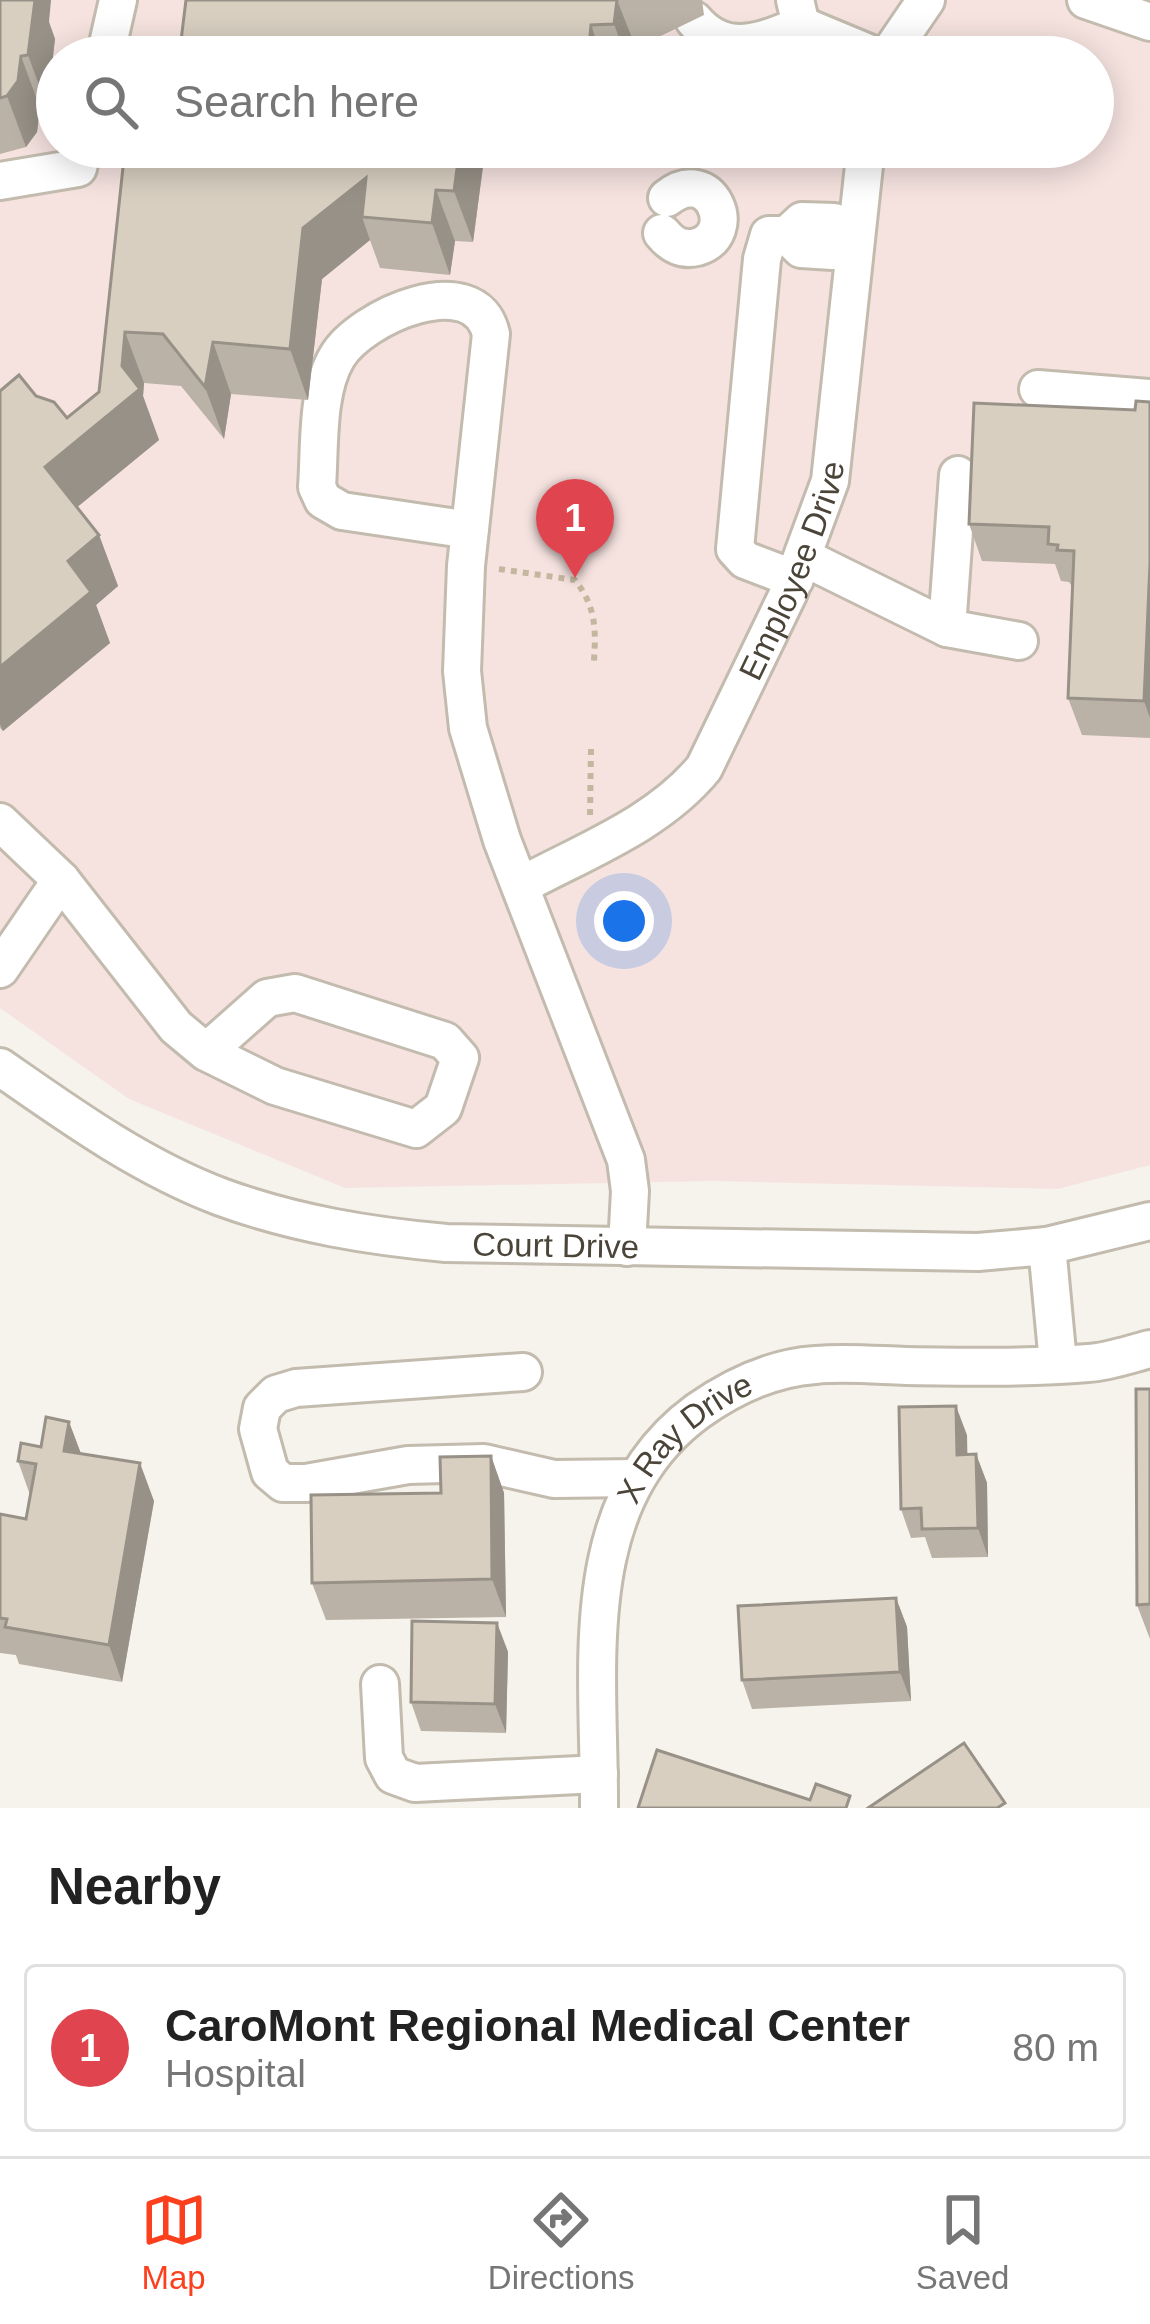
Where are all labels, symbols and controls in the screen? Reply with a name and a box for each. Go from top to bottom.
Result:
search box [36,36,1114,168]
icon: search [78,69,144,135]
text: Search here [174,76,419,127]
street label: Employee Drive [731,459,851,686]
pin: 1 [536,479,614,578]
your location [594,891,654,951]
street label: Court Drive [472,1225,639,1265]
street label: X Ray Drive [609,1365,758,1509]
text: Nearby [48,1858,221,1915]
text: CaroMont Regional Medical Center [165,2000,910,2051]
text: 1 [79,2026,101,2069]
text: 80 m [1012,2026,1099,2069]
text: Hospital [165,2052,306,2095]
tab: Map [141,2187,207,2297]
tab: Directions [488,2187,635,2297]
tab: Saved [916,2187,1009,2297]

